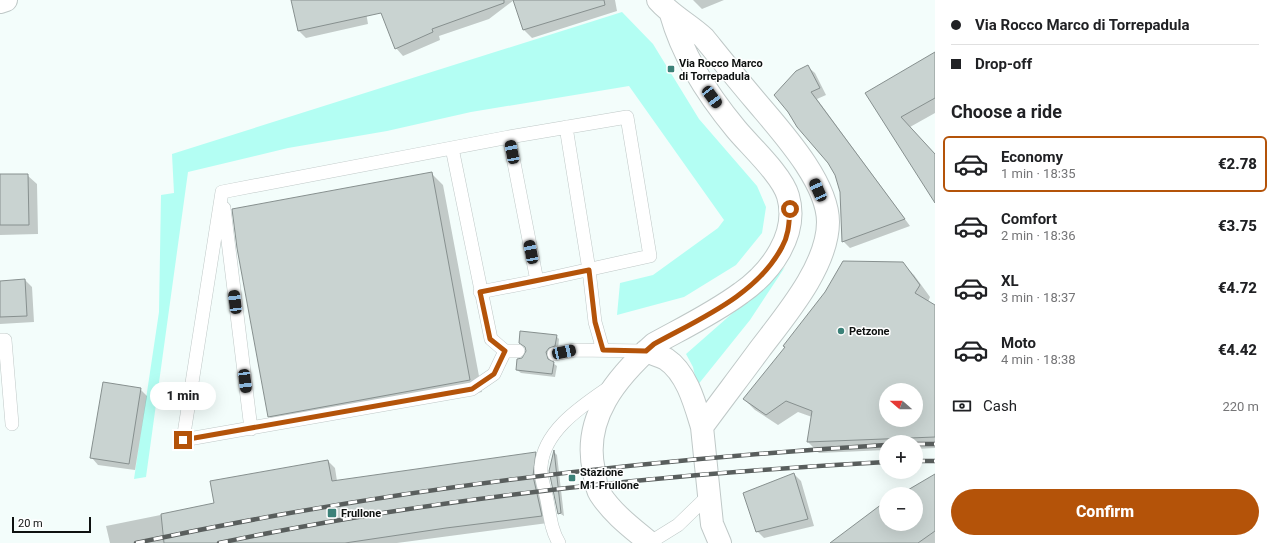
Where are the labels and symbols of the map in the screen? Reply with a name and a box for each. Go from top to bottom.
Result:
place label: Via Rocco Marco di Torrepadula [679,57,763,83]
marker: Via Rocco Marco di Torrepadula [666,64,676,74]
car [700,84,724,110]
car [504,139,520,165]
car [808,177,828,203]
route start [781,200,799,218]
car [523,239,539,265]
car [228,289,242,315]
place label: Petzone [849,325,890,338]
marker: Petzone [836,326,846,336]
car [551,344,577,360]
car [238,368,252,394]
callout: 1 min [150,382,216,410]
north arrow [879,383,923,427]
route end [174,431,192,449]
place label: Stazione M1 Frullone [580,466,639,492]
marker: Stazione M1 Frullone [567,473,577,483]
marker: Frullone [326,507,338,519]
place label: Frullone [341,507,381,520]
scale bar [12,515,91,534]

